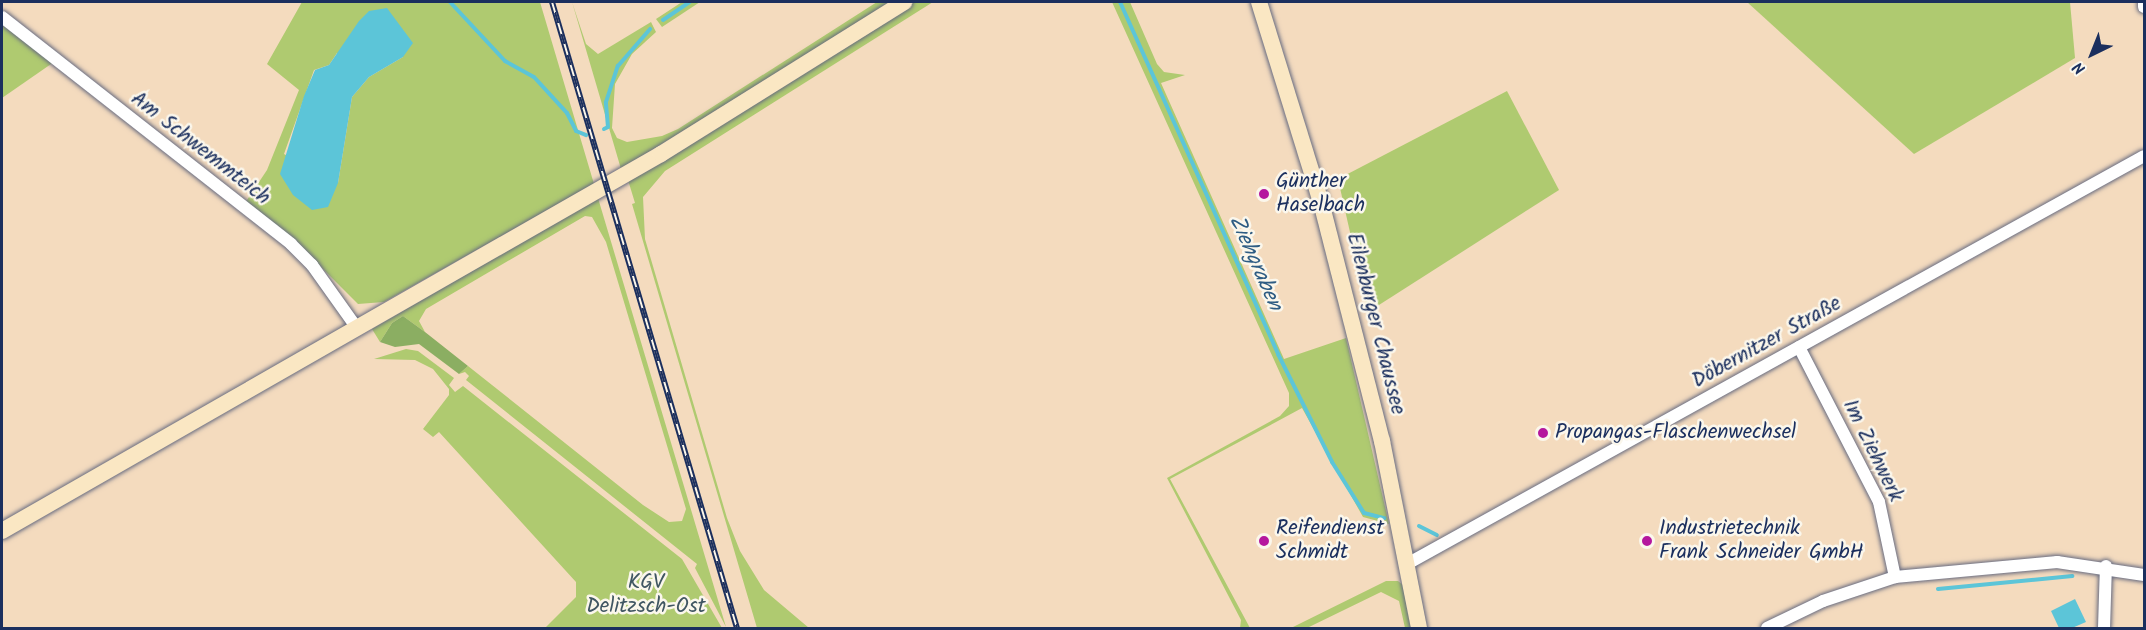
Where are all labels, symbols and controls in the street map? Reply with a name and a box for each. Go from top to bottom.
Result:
north arrow [2062,24,2122,84]
text: N [2067,55,2092,80]
street label: Am Schwemmteich [125,87,275,211]
place label: Günther Haselbach [1276,169,1365,219]
marker: Günther Haselbach [1257,187,1271,201]
water label: Ziehgraben [1222,211,1288,315]
street label: Eilenburger Chaussee [1340,230,1410,418]
street label: Döbernitzer Straße [1688,292,1846,394]
street label: Im Ziehwerk [1836,396,1908,506]
place label: Propangas-Flaschenwechsel [1555,420,1796,446]
marker: Propangas-Flaschenwechsel [1536,426,1550,440]
place label: Reifendienst Schmidt [1276,516,1384,566]
place label: Industrietechnik Frank Schneider GmbH [1659,516,1864,566]
marker: Reifendienst Schmidt [1257,534,1271,548]
marker: Industrietechnik Frank Schneider GmbH [1640,534,1654,548]
park label: KGV Delitzsch-Ost [586,570,706,620]

